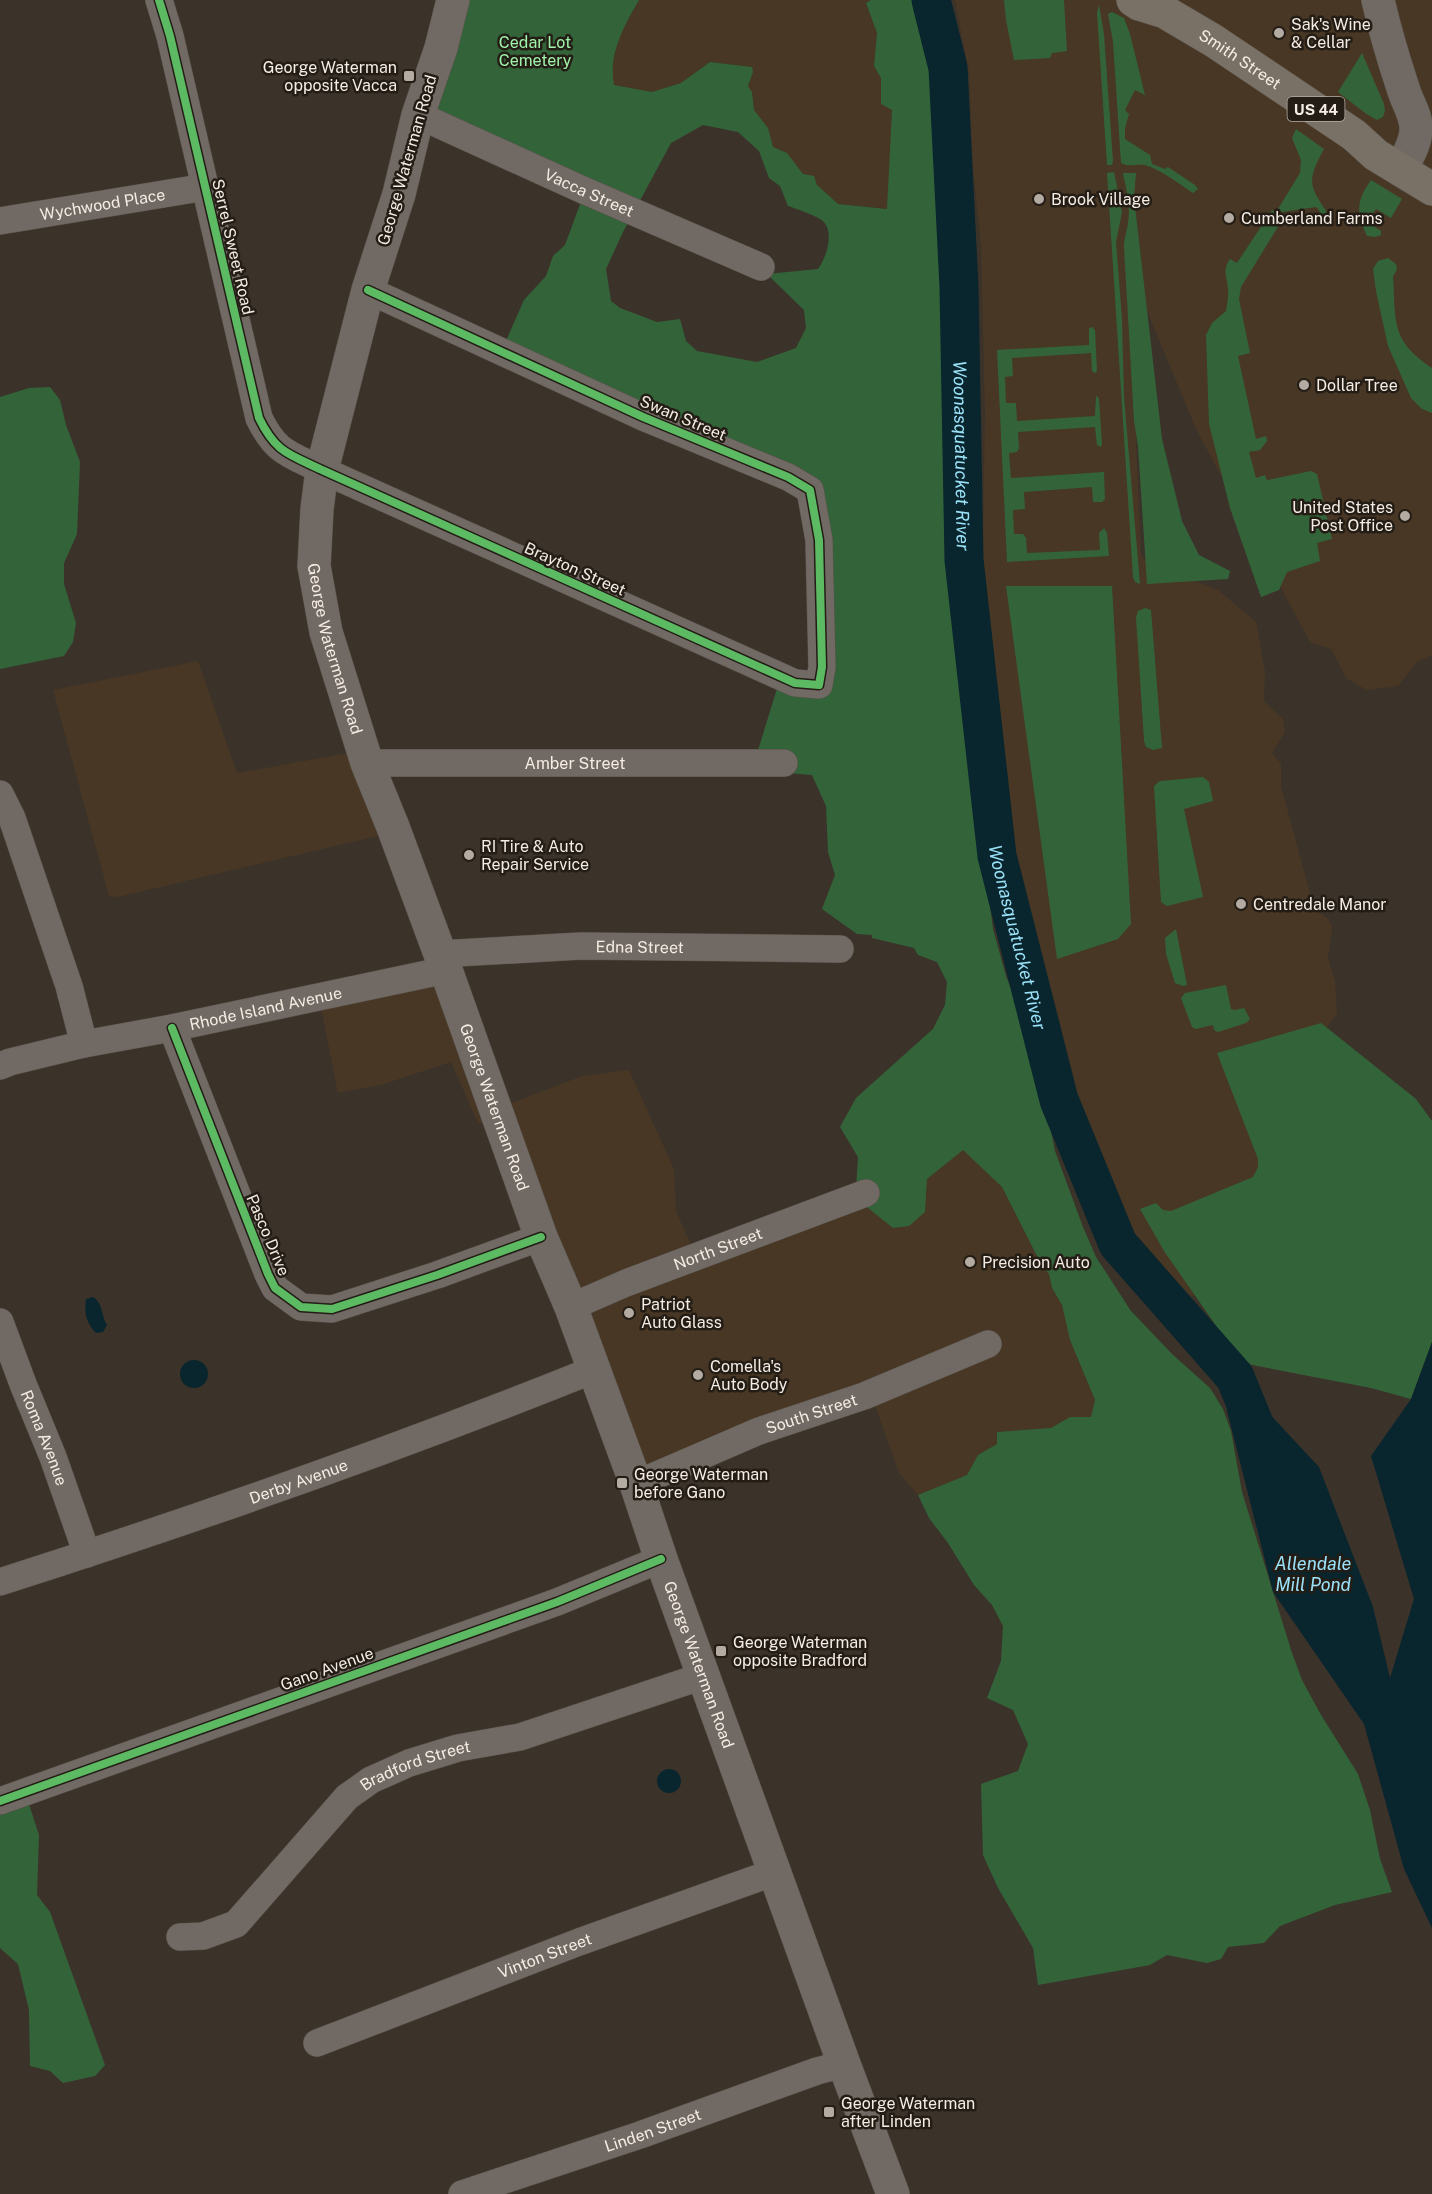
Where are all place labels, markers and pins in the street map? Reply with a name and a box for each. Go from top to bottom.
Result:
place label: Sak's Wine & Cellar [1291,15,1371,52]
marker: Sak's Wine & Cellar [1272,26,1286,40]
place label: George Waterman opposite Vacca [263,58,397,95]
marker: George Waterman opposite Vacca [402,69,416,83]
place label: Brook Village [1051,190,1150,209]
marker: Brook Village [1032,192,1046,206]
place label: Cumberland Farms [1241,209,1383,228]
marker: Cumberland Farms [1222,211,1236,225]
place label: Dollar Tree [1316,376,1398,395]
marker: Dollar Tree [1297,378,1311,392]
place label: United States Post Office [1292,498,1393,535]
marker: United States Post Office [1398,509,1412,523]
place label: RI Tire & Auto Repair Service [481,837,589,874]
marker: RI Tire & Auto Repair Service [462,848,476,862]
place label: Centredale Manor [1253,895,1387,914]
marker: Centredale Manor [1234,897,1248,911]
place label: Precision Auto [982,1253,1090,1272]
marker: Precision Auto [963,1255,977,1269]
place label: Patriot Auto Glass [641,1295,722,1332]
marker: Patriot Auto Glass [622,1306,636,1320]
place label: Comella's Auto Body [710,1357,788,1394]
marker: Comella's Auto Body [691,1368,705,1382]
place label: George Waterman before Gano [634,1465,768,1502]
marker: George Waterman before Gano [615,1476,629,1490]
place label: George Waterman opposite Bradford [733,1633,867,1670]
marker: George Waterman opposite Bradford [714,1644,728,1658]
place label: George Waterman after Linden [841,2094,975,2131]
marker: George Waterman after Linden [822,2105,836,2119]

